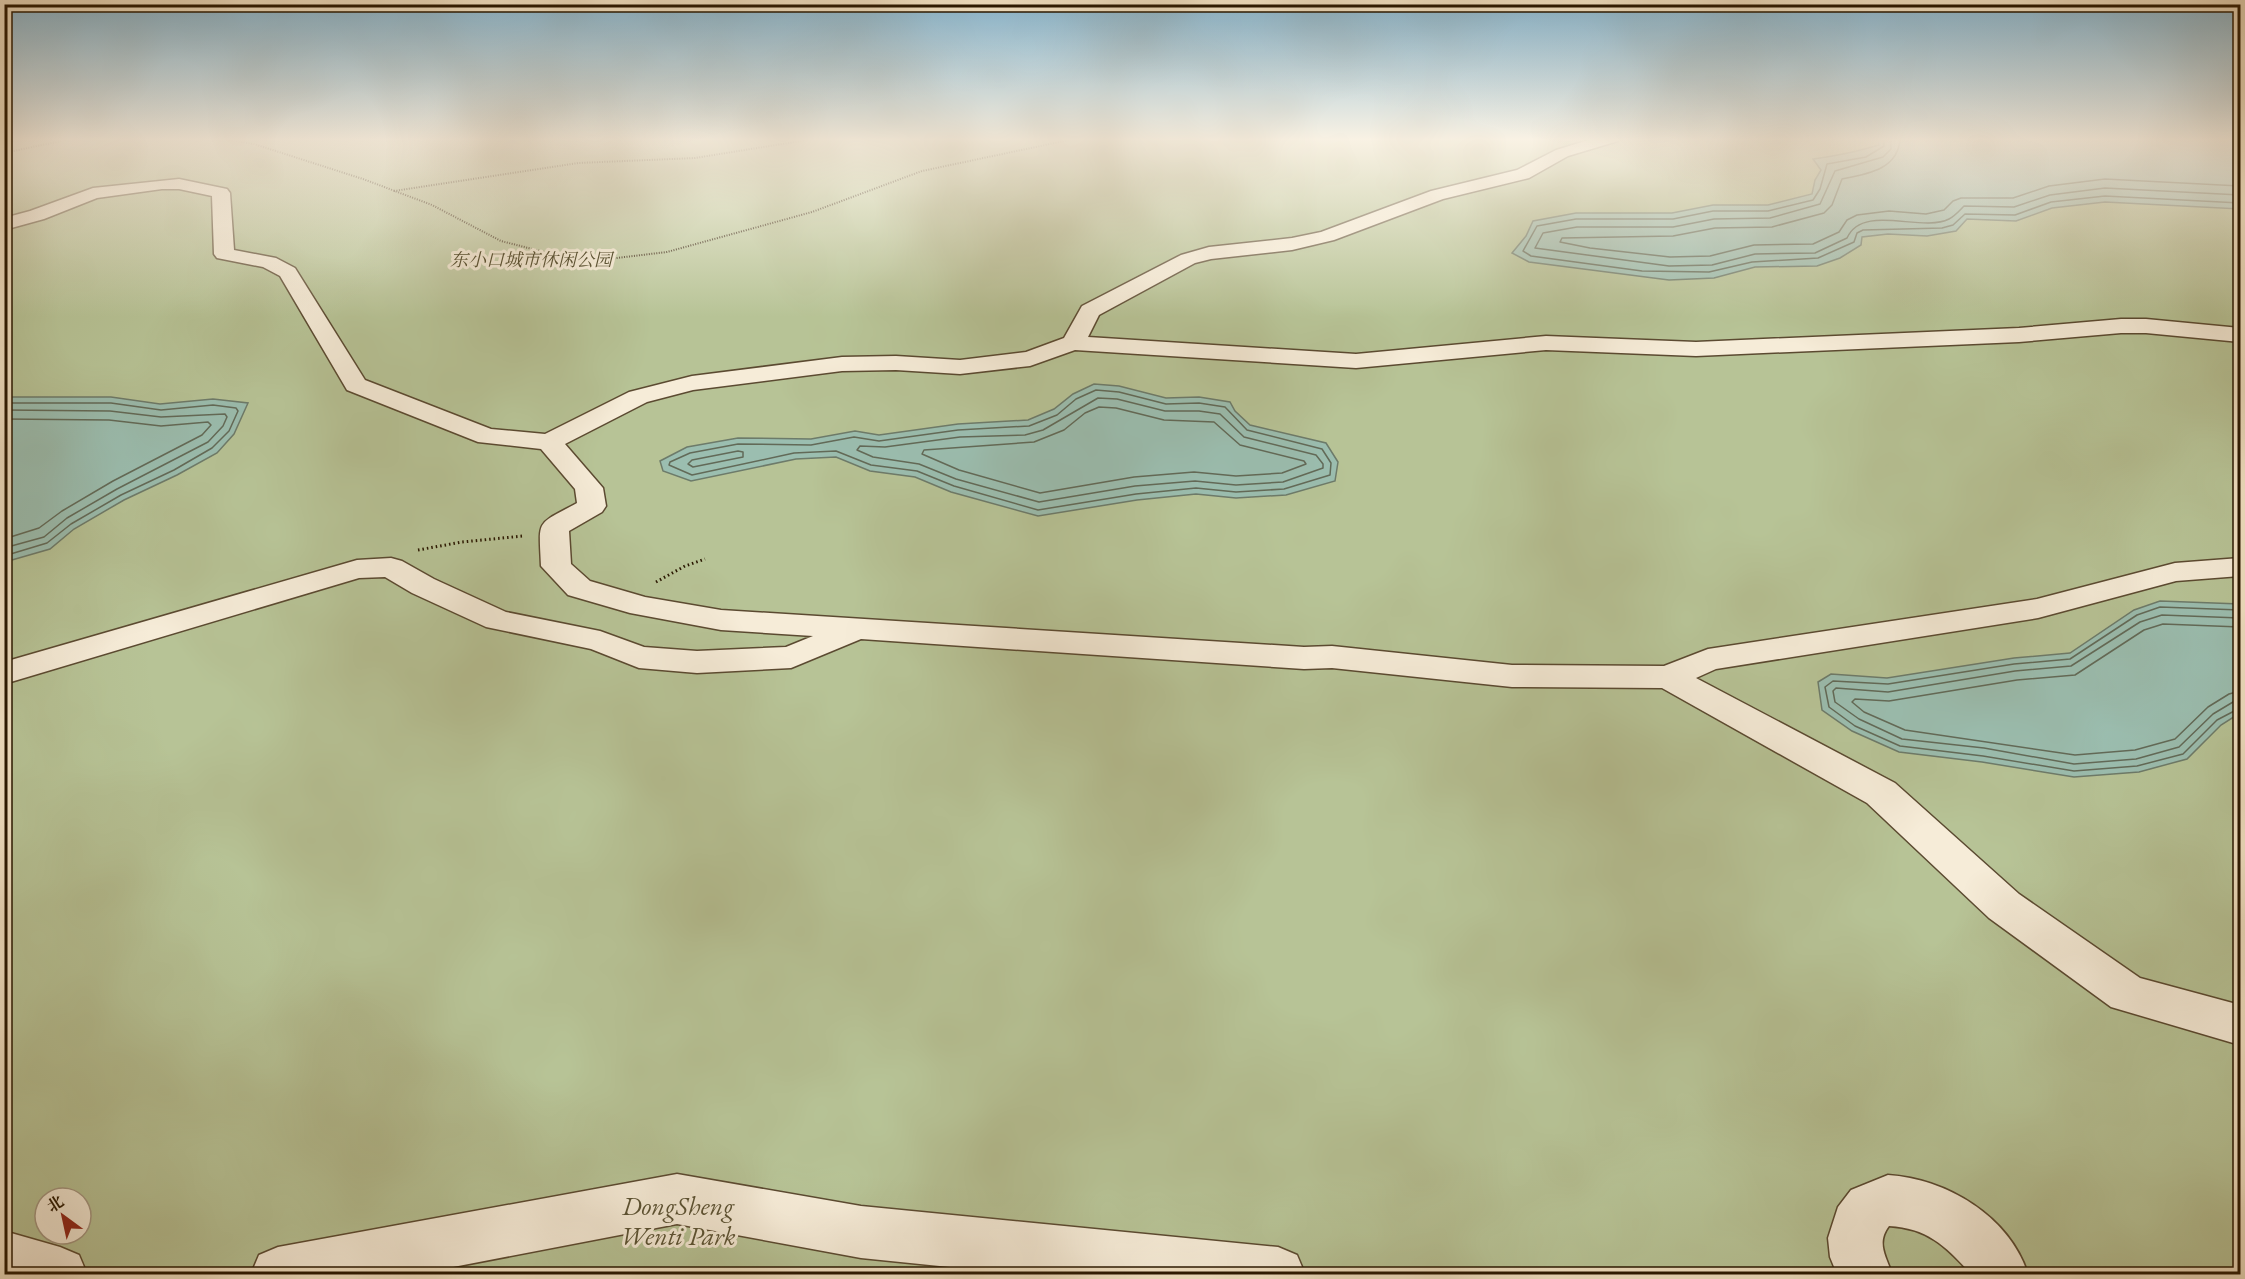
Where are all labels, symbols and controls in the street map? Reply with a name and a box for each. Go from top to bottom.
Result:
park label: 东小口城市休闲公园 [450,248,615,271]
north arrow [33,1186,93,1246]
park label: DongSheng Wenti Park [620,1189,736,1253]
text: 北 [43,1191,68,1217]

